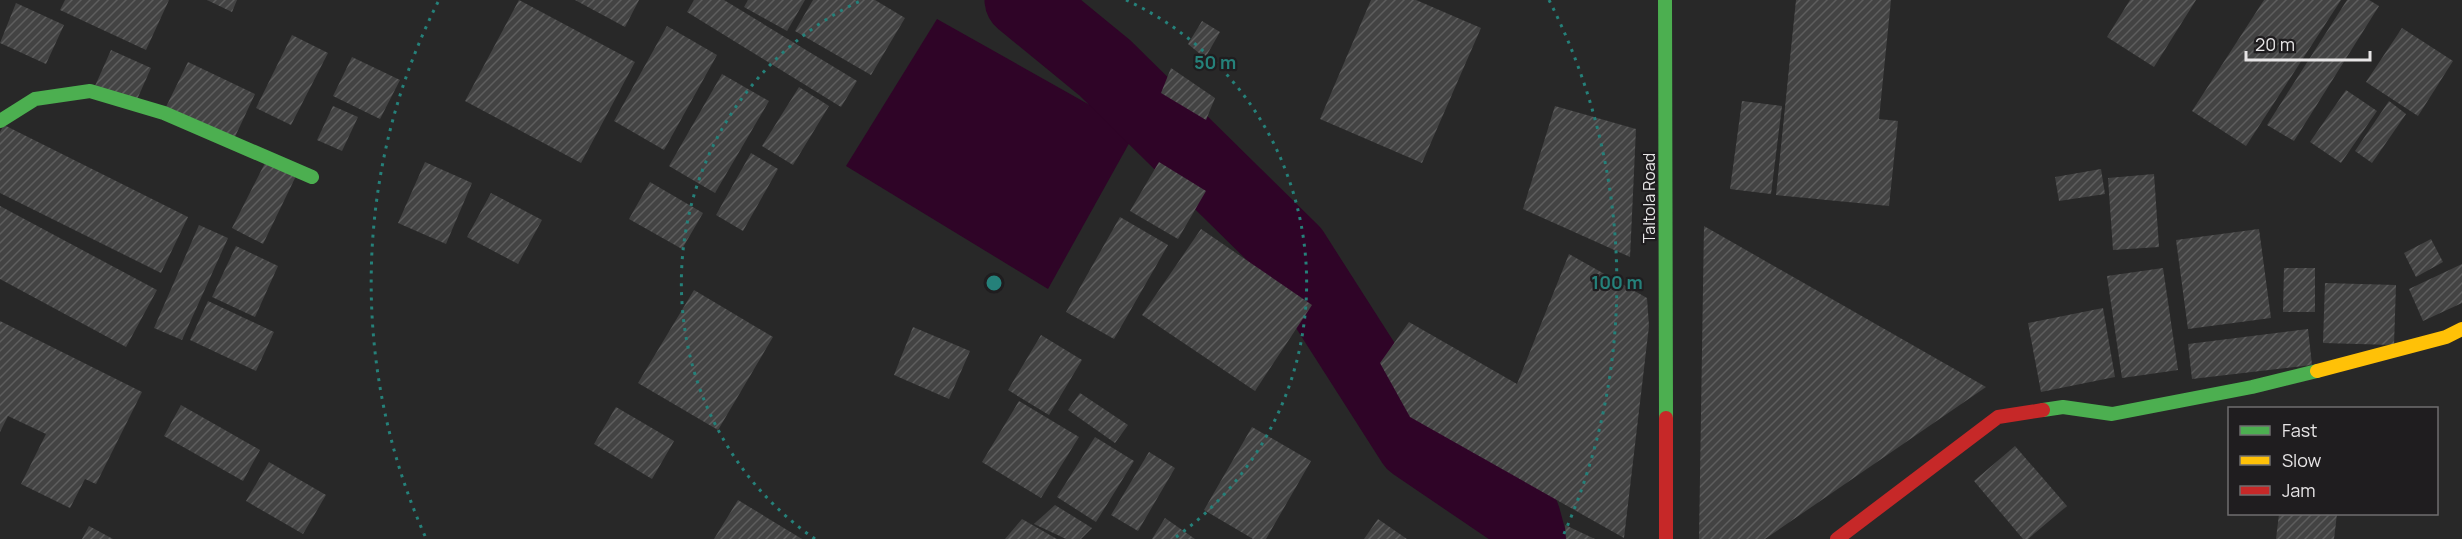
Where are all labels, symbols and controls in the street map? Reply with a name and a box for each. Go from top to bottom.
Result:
scale bar [2246,24,2370,62]
text: 20 m [2255,32,2295,56]
text: 50 m [1194,50,1236,74]
street label: Taltola Road [1638,153,1660,243]
text: 100 m [1591,270,1643,294]
centre of rings [984,273,1004,293]
legend [2228,407,2438,515]
text: Fast [2282,418,2317,442]
text: Slow [2282,448,2322,472]
text: Jam [2282,478,2316,502]

